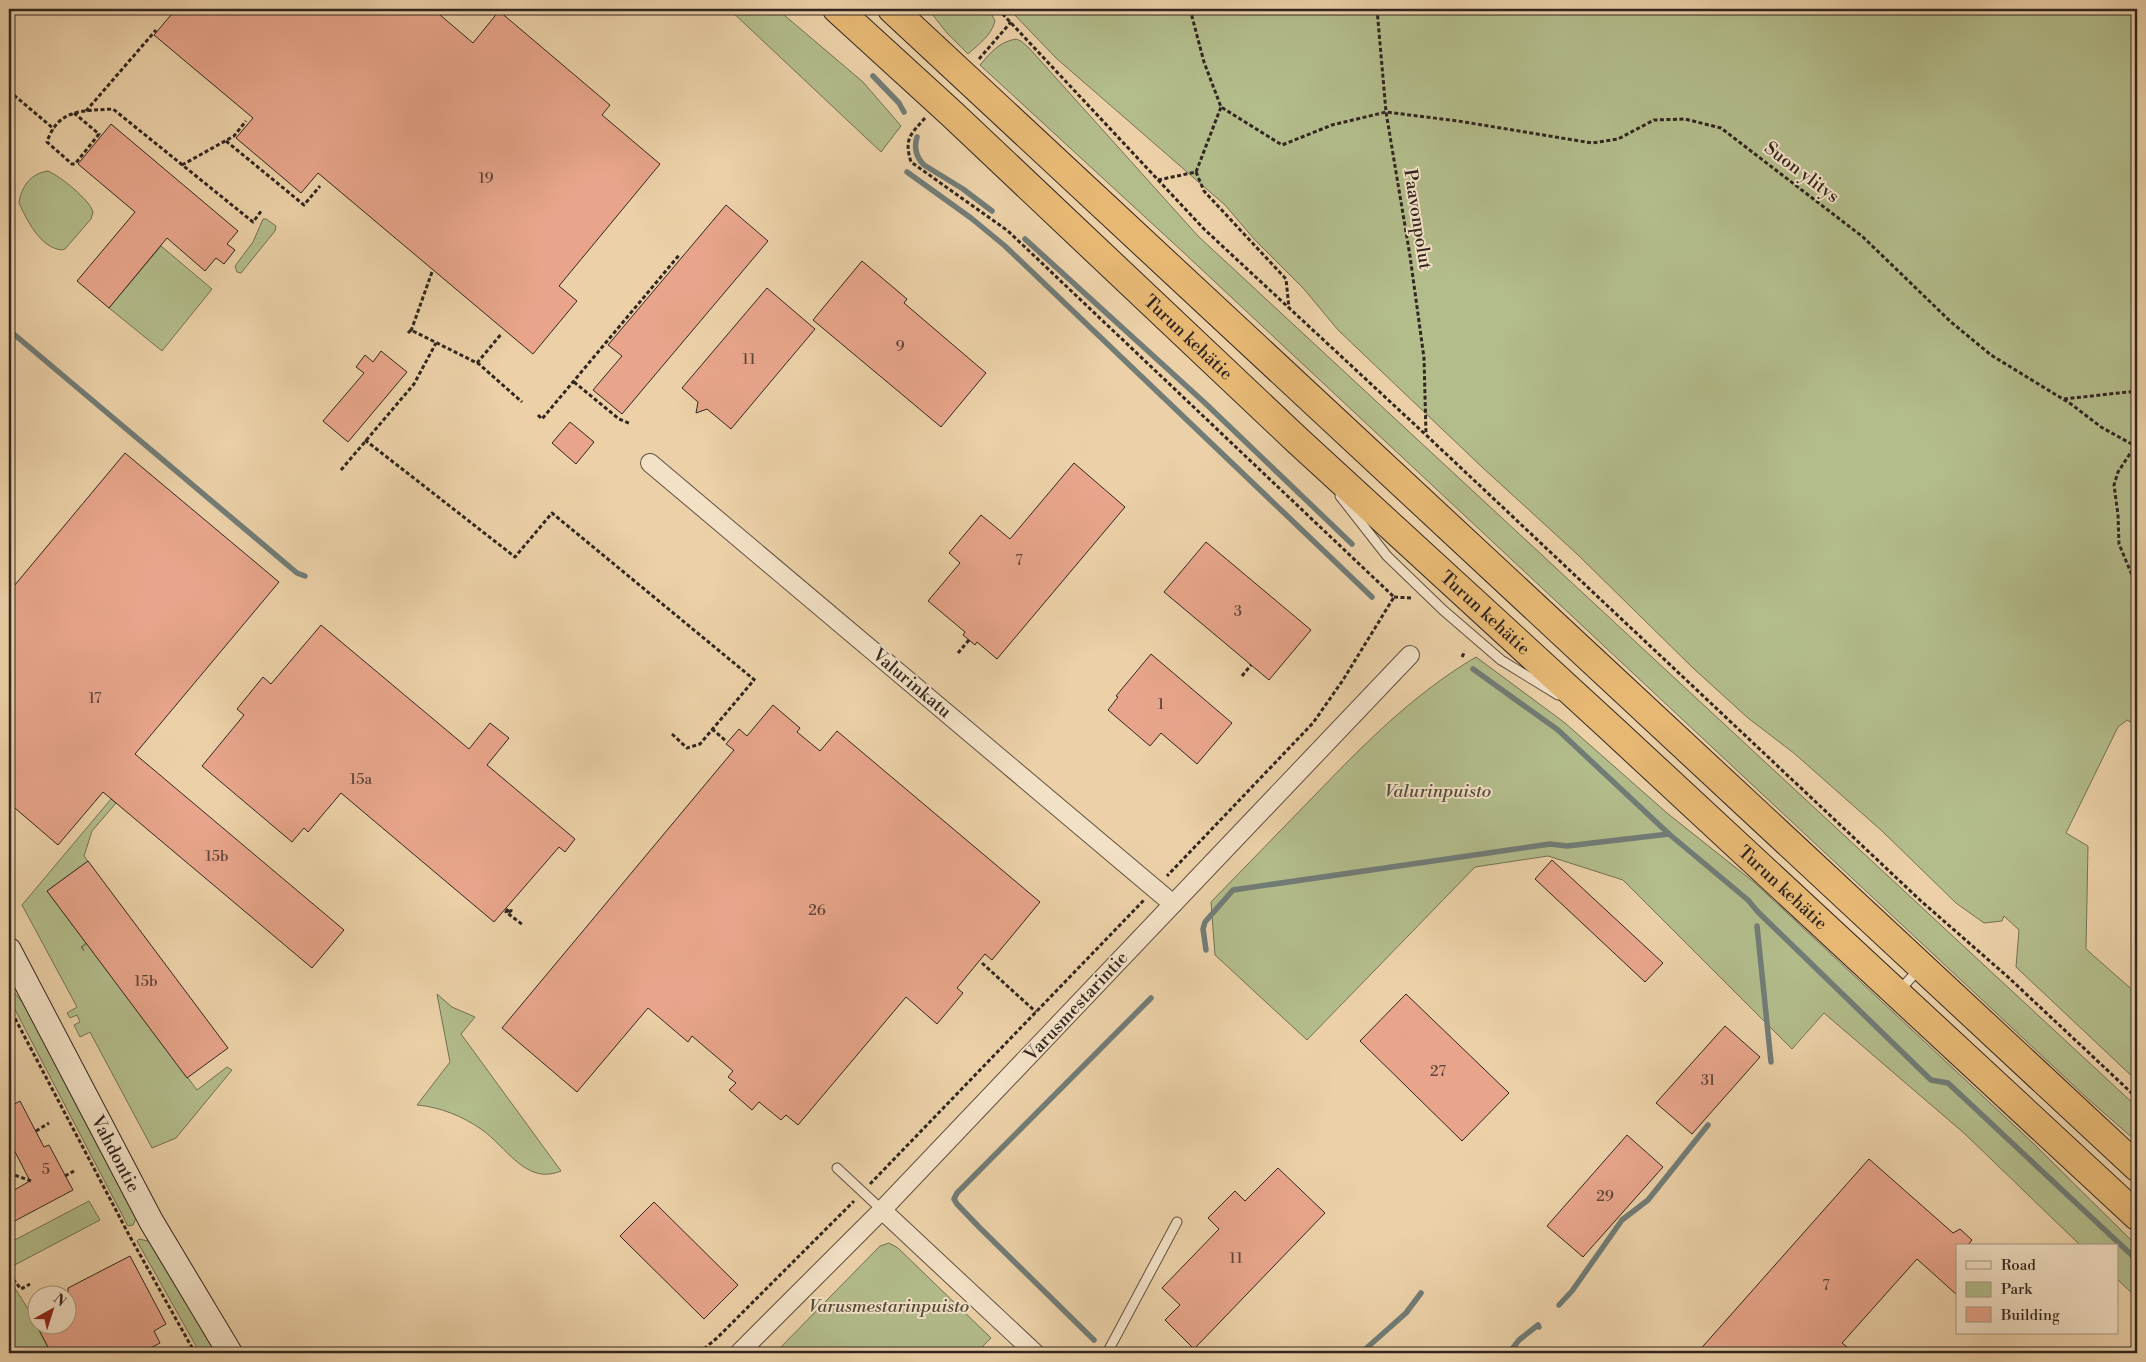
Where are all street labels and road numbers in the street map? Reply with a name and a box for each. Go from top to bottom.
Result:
street label: Suon ylitys [1760,137,1844,208]
street label: Paavonpolut [1398,167,1437,272]
street label: Turun kehätie [1139,290,1237,385]
street label: Turun kehätie [1435,566,1535,660]
street label: Valurinkatu [867,643,957,724]
street label: Turun kehätie [1733,841,1832,935]
street label: Varusmestarintie [1019,947,1133,1067]
street label: Vahdontie [85,1111,145,1196]

